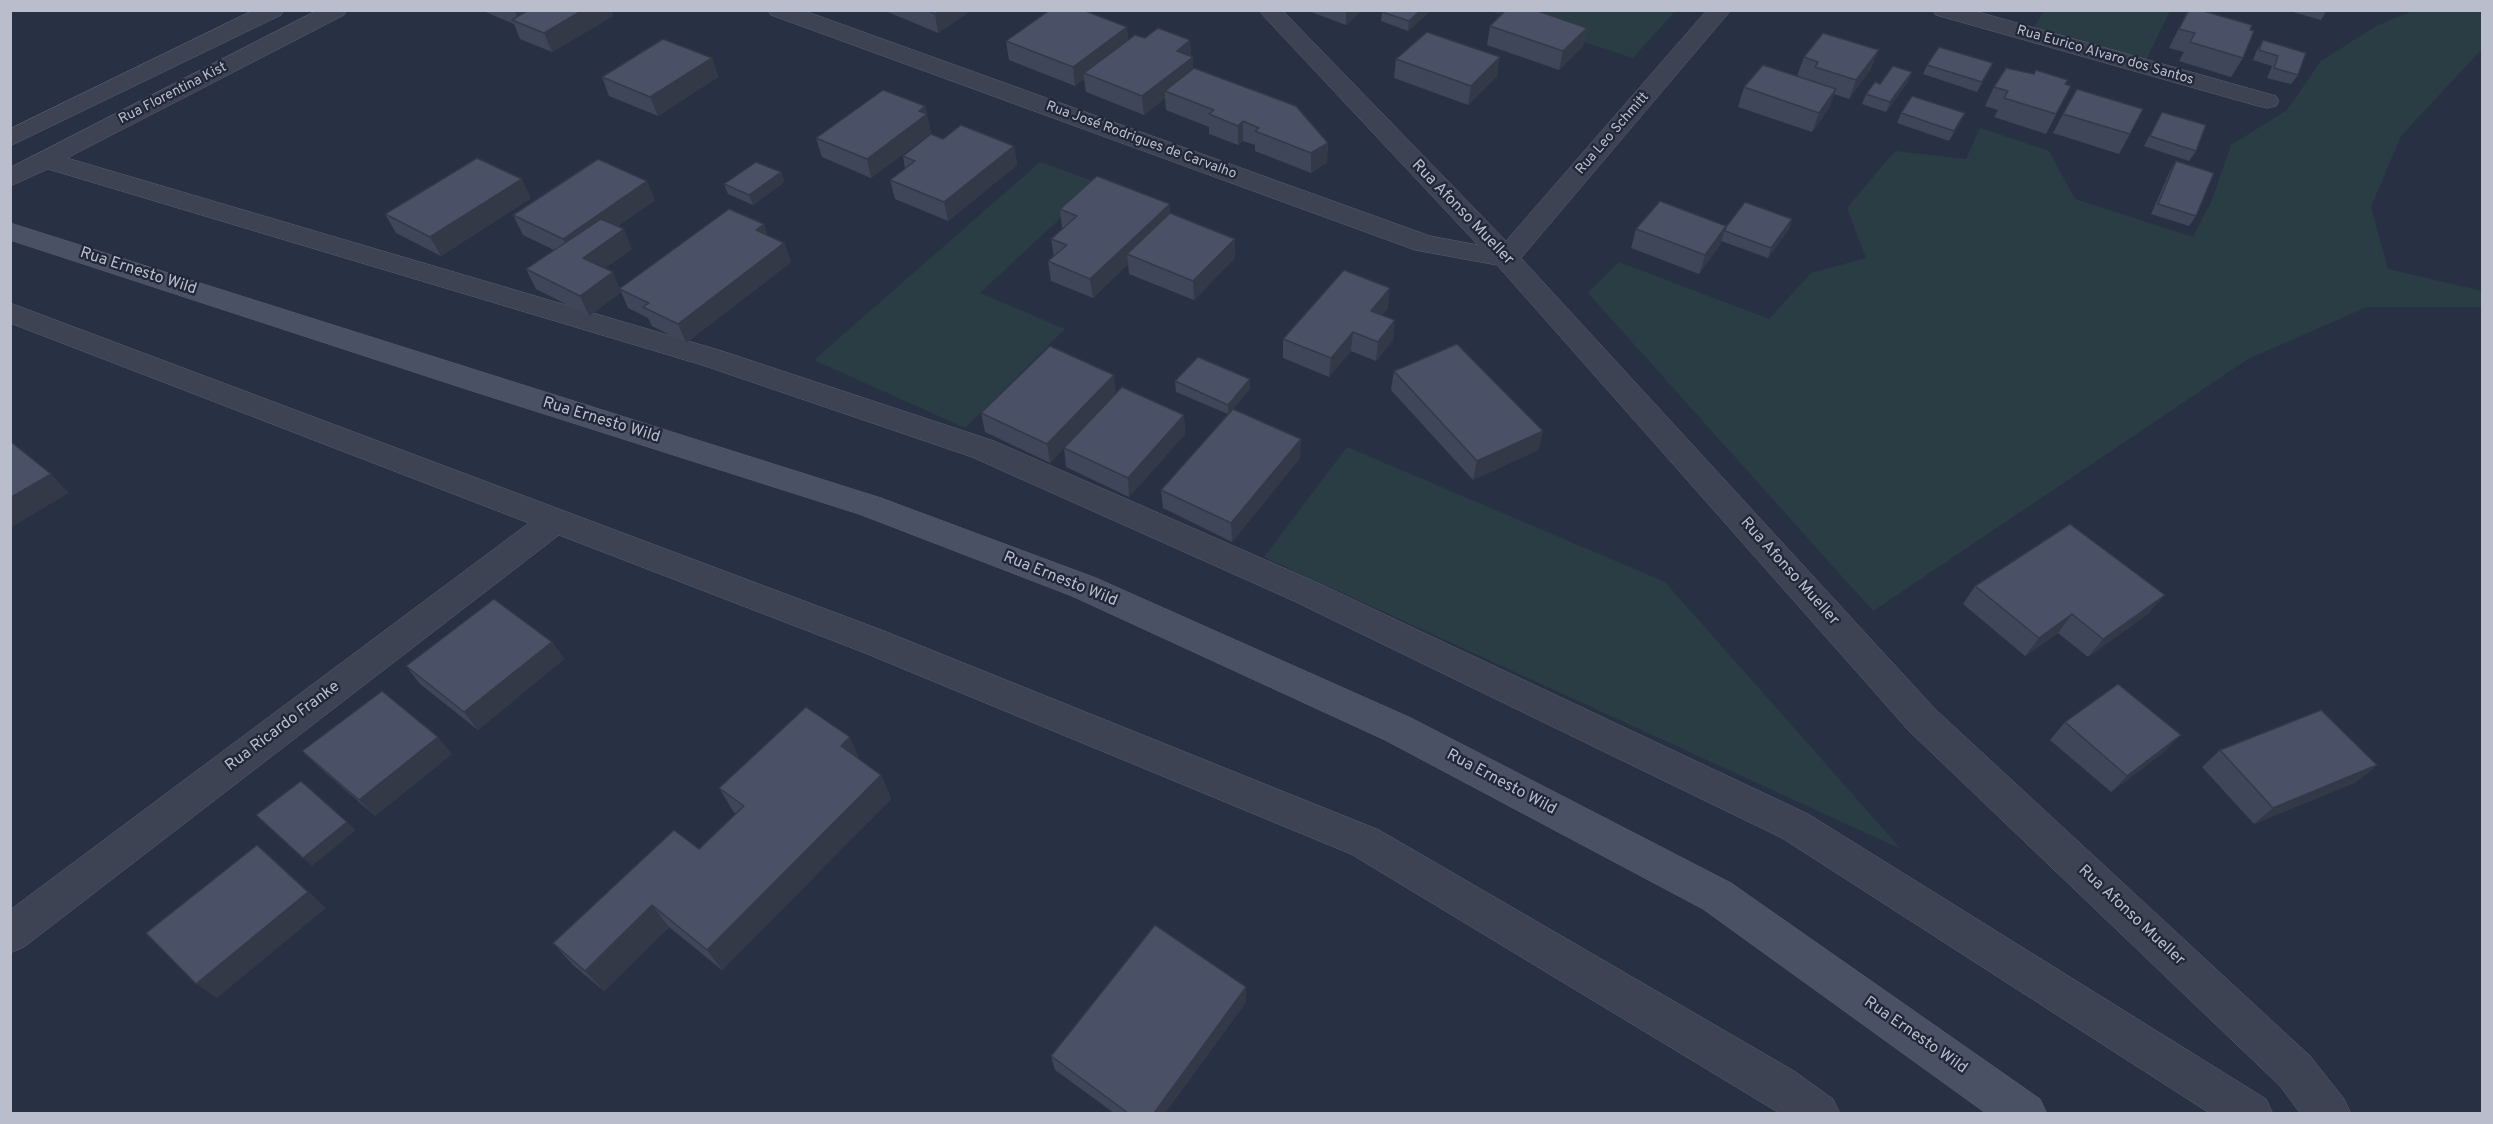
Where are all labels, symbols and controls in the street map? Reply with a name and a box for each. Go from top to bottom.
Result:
street label: Rua Eurico Alvaro dos Santos [2015,23,2195,89]
street label: Rua Florentina Kist [116,59,230,129]
street label: Rua Leo Schmitt [1573,89,1653,179]
street label: Rua José Rodrigues de Carvalho [1043,99,1239,183]
street label: Rua Afonso Mueller [1407,156,1517,270]
street label: Rua Ernesto Wild [77,244,199,300]
street label: Rua Ernesto Wild [540,394,662,448]
street label: Rua Afonso Mueller [1735,514,1843,630]
street label: Rua Ernesto Wild [1000,548,1120,612]
street label: Rua Ricardo Franke [222,678,344,776]
street label: Rua Ernesto Wild [1443,746,1559,820]
street label: Rua Afonso Mueller [2074,862,2188,970]
street label: Rua Ernesto Wild [1860,993,1970,1079]

